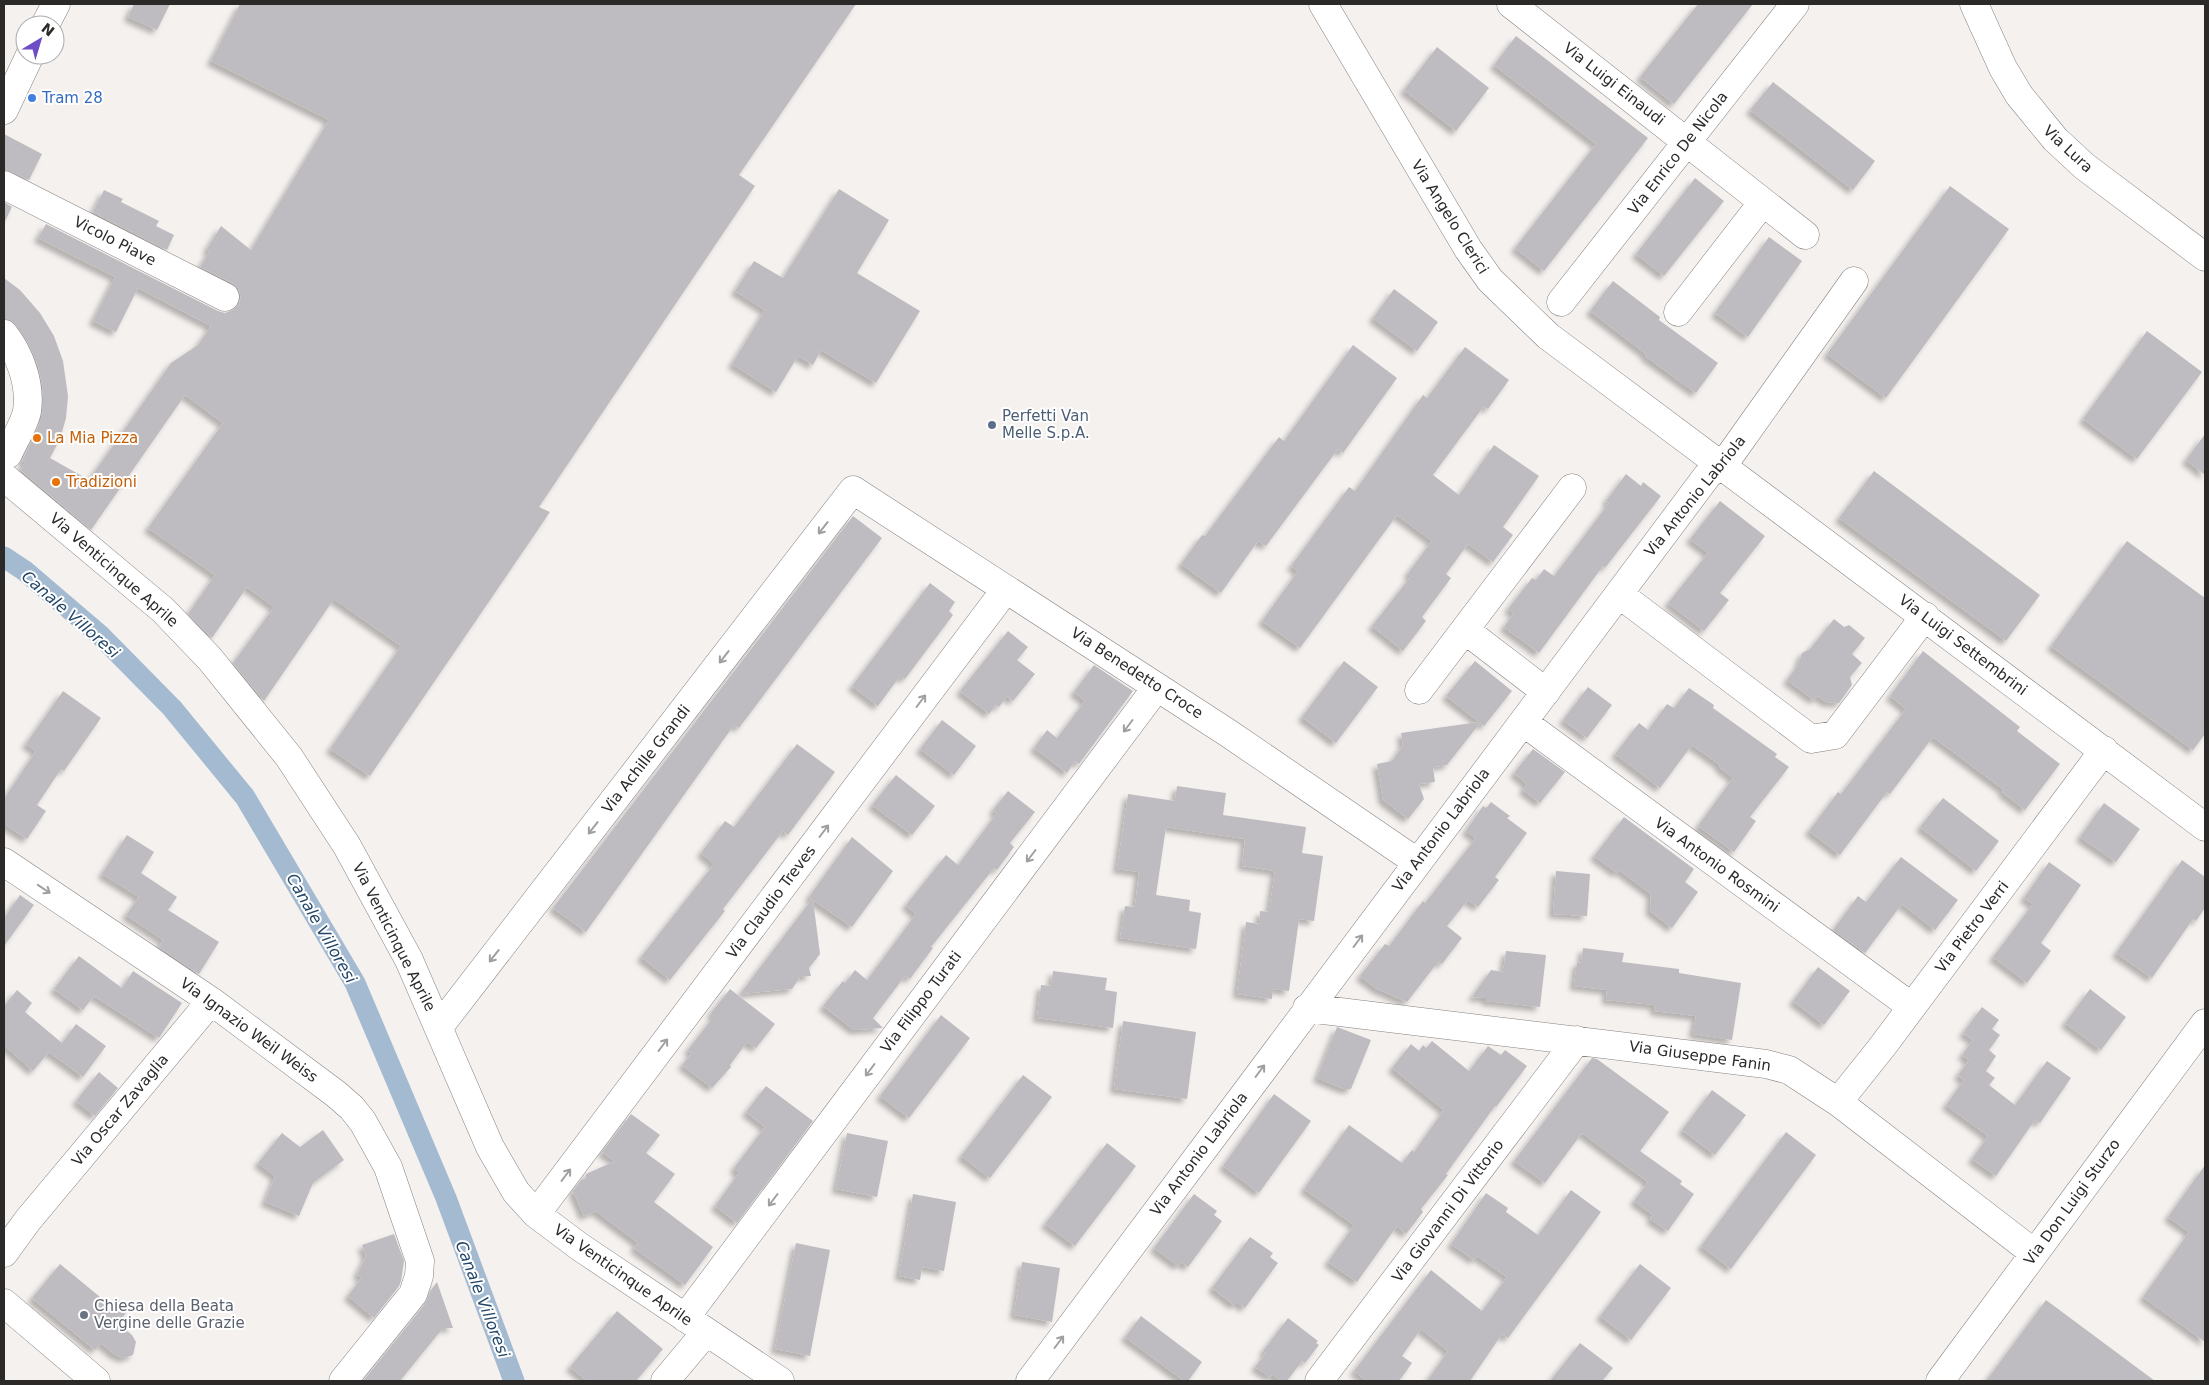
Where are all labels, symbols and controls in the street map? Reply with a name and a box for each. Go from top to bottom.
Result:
north arrow [15,15,65,65]
text: N [38,20,58,40]
street label: Via Luigi Einaudi [1560,39,1668,129]
street label: Via Enrico De Nicola [1624,88,1732,218]
place label: Tram 28 [41,89,103,107]
marker: Tram 28 [26,92,38,104]
street label: Via Lura [2040,122,2096,176]
street label: Via Angelo Clerici [1408,157,1492,277]
street label: Vicolo Piave [71,213,159,269]
place label: Perfetti Van Melle S.p.A. [1002,407,1090,442]
marker: Perfetti Van Melle S.p.A. [986,419,998,431]
place label: La Mia Pizza [47,429,138,447]
marker: La Mia Pizza [31,432,43,444]
street label: Via Antonio Labriola [1641,432,1749,560]
place label: Tradizioni [65,473,137,491]
marker: Tradizioni [50,476,62,488]
street label: Via Venticinque Aprile [46,509,182,631]
one-way arrow [818,522,829,535]
water label: Canale Villoresi [18,567,124,662]
street label: Via Luigi Settembrini [1895,591,2031,699]
street label: Via Benedetto Croce [1068,624,1206,722]
one-way arrow [719,650,729,664]
one-way arrow [916,695,927,708]
street label: Via Achille Grandi [598,701,694,817]
one-way arrow [1123,719,1133,733]
street label: Via Antonio Labriola [1389,765,1493,895]
street label: Via Antonio Rosmini [1651,814,1783,916]
one-way arrow [588,821,598,835]
one-way arrow [818,825,829,838]
street label: Via Claudio Treves [723,842,820,962]
one-way arrow [1025,849,1036,862]
street label: Via Venticinque Aprile [349,860,439,1014]
water label: Canale Villoresi [282,870,361,987]
street label: Via Pietro Verri [1932,877,2012,977]
one-way arrow [37,884,51,894]
one-way arrow [1352,935,1363,948]
street label: Via Filippo Turati [877,948,965,1056]
one-way arrow [489,949,499,963]
street label: Via Ignazio Weil Weiss [177,974,322,1086]
street label: Via Giuseppe Fanin [1628,1037,1772,1075]
one-way arrow [658,1038,668,1052]
street label: Via Oscar Zavaglia [68,1050,172,1170]
one-way arrow [865,1063,875,1077]
one-way arrow [1255,1065,1266,1078]
street label: Via Antonio Labriola [1147,1089,1251,1219]
street label: Via Don Luigi Sturzo [2020,1135,2124,1269]
street label: Via Giovanni Di Vittorio [1388,1136,1508,1286]
one-way arrow [560,1169,571,1182]
one-way arrow [767,1193,778,1206]
street label: Via Venticinque Aprile [551,1220,695,1330]
water label: Canale Villoresi [452,1238,514,1361]
place label: Chiesa della Beata Vergine delle Grazie [94,1297,245,1332]
marker: Chiesa della Beata Vergine delle Grazie [78,1309,90,1321]
one-way arrow [1054,1335,1064,1349]

